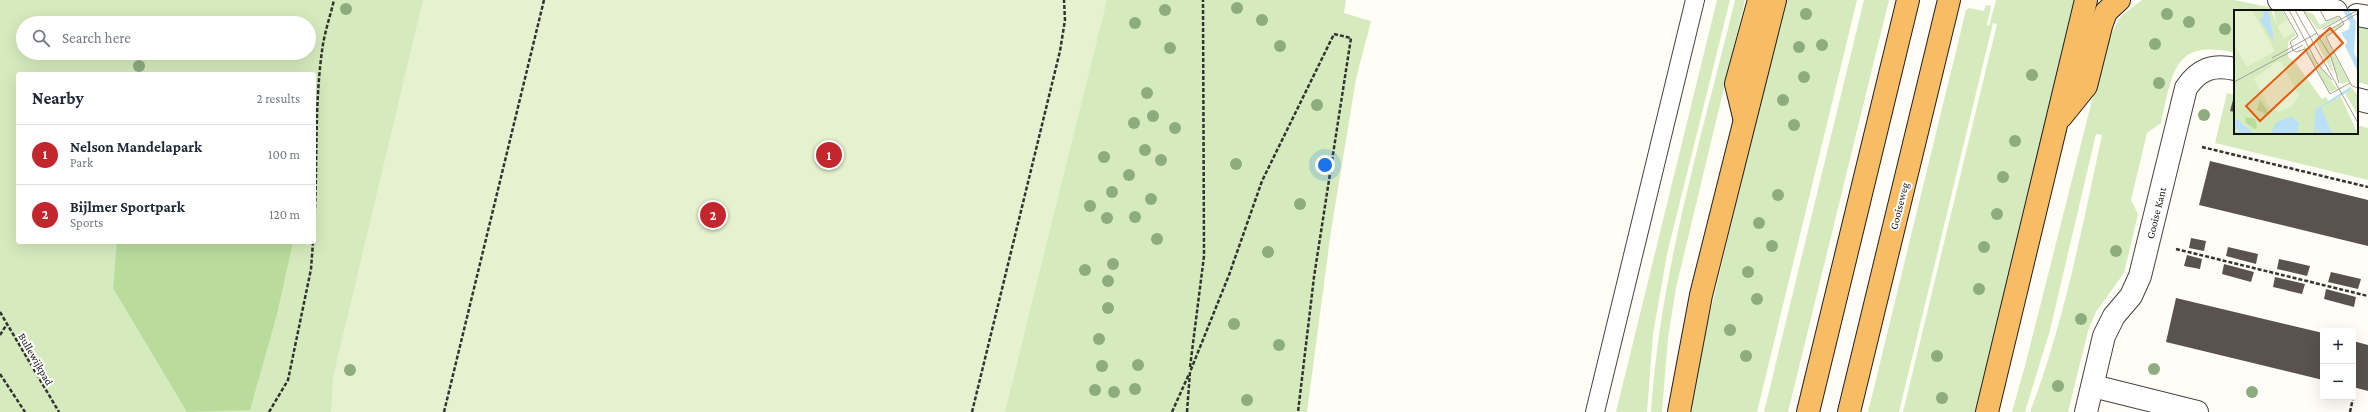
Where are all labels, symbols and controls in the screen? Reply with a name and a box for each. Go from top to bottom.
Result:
inset map [2234,10,2358,134]
search box [16,16,316,60]
icon: search [30,27,52,49]
text: Search here [62,30,131,46]
text: Nearby [32,89,84,108]
text: 2 results [257,91,300,106]
text: Nelson Mandelapark [70,139,202,155]
pin: 1 [816,140,842,170]
text: 1 [43,147,47,162]
text: 100 m [268,147,300,162]
text: Park [70,155,93,170]
your location [1315,155,1335,175]
street label: Gooiseweg [1887,181,1912,231]
street label: Gooise Kant [2144,186,2168,240]
text: Bijlmer Sportpark [70,199,185,215]
pin: 2 [700,200,726,230]
text: 2 [42,207,48,222]
text: 120 m [269,207,300,222]
text: Sports [70,215,103,230]
map controls [2320,328,2356,400]
button: + [2320,328,2356,364]
street label: Bullewijkpad [15,331,56,388]
button: − [2320,364,2356,400]

